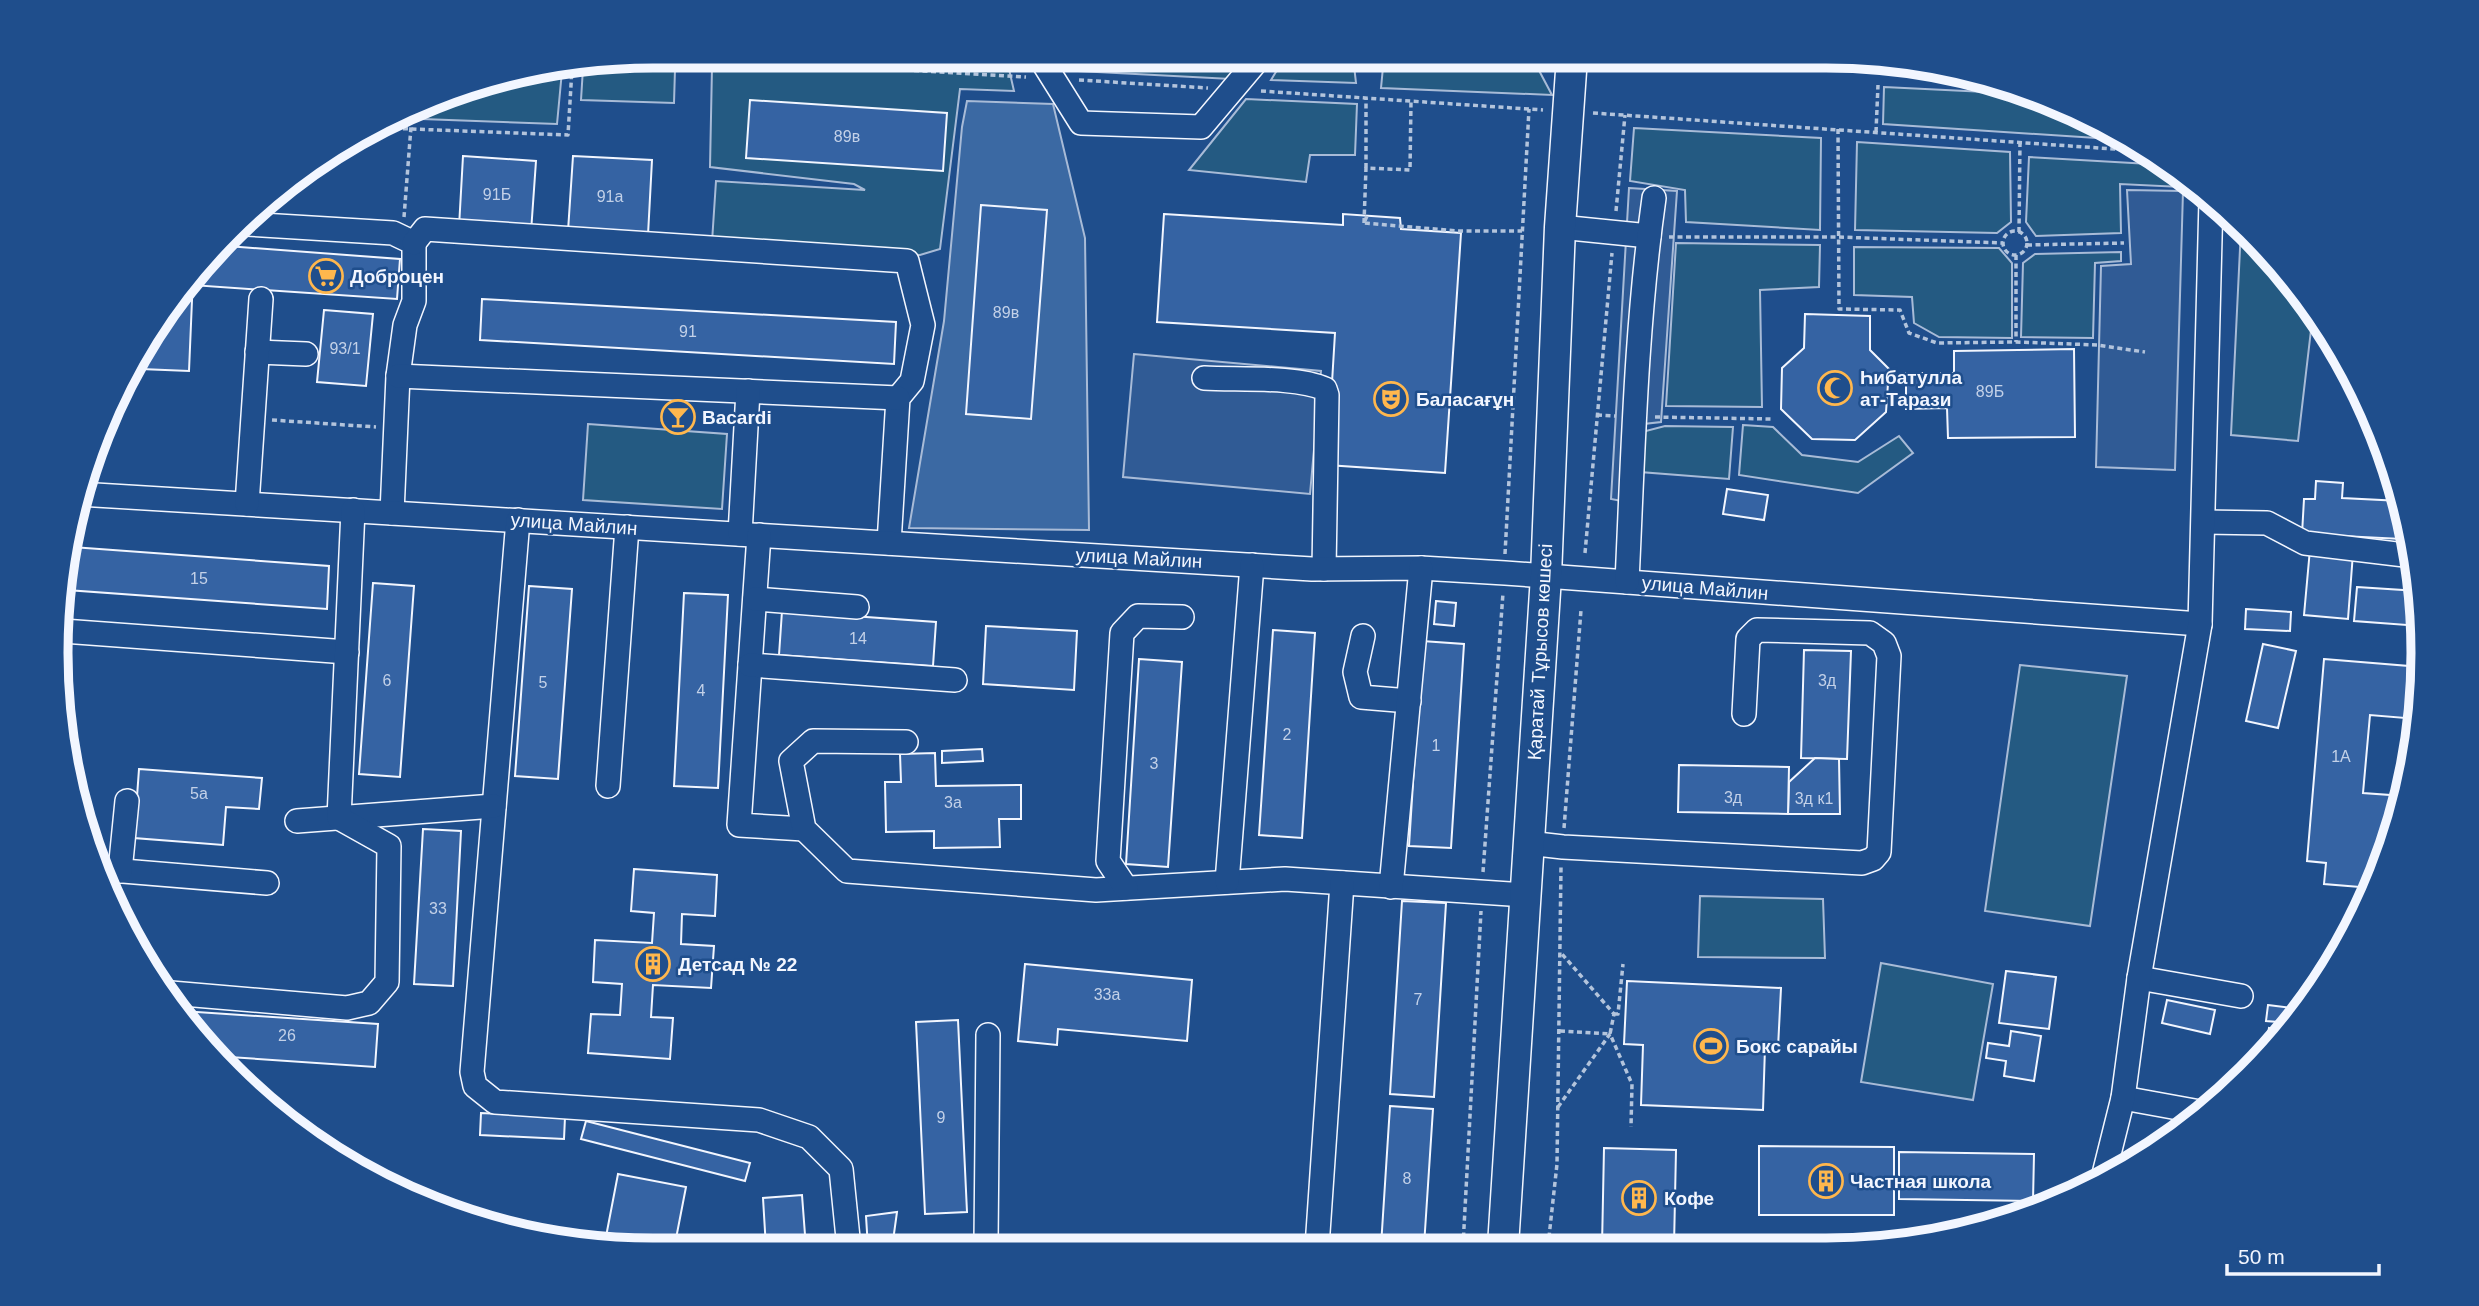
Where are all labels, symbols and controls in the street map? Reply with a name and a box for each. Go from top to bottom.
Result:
house number: 89в [834,128,860,145]
house number: 91Б [483,186,511,203]
house number: 91а [597,188,623,205]
supermarket icon: Доброцен [307,257,345,295]
place label: Доброцен [350,266,444,287]
house number: 89в [993,304,1019,321]
house number: 91 [679,323,697,340]
house number: 93/1 [329,340,361,357]
place label: Һибатулла ат-Тарази [1860,367,1963,410]
mosque icon: Һибатулла ат-Тарази [1816,369,1854,407]
theatre icon: Баласағұн [1372,380,1410,418]
house number: 89Б [1976,383,2004,400]
place label: Баласағұн [1416,389,1514,410]
bar icon: Bacardi [659,398,697,436]
place label: Bacardi [702,407,772,428]
street label: улица Майлин [510,509,638,539]
street label: Қаратай Тұрысов көшесі [1524,543,1556,761]
street label: улица Майлин [1075,544,1203,572]
house number: 15 [190,570,208,587]
street label: улица Майлин [1641,572,1769,604]
house number: 14 [849,630,867,647]
house number: 6 [383,672,392,689]
house number: 3д [1818,672,1837,689]
house number: 5 [539,674,548,691]
house number: 4 [697,682,706,699]
house number: 2 [1283,726,1292,743]
house number: 1 [1432,737,1441,754]
house number: 1А [2331,748,2351,765]
house number: 3 [1150,755,1159,772]
house number: 5а [190,785,208,802]
house number: 3д [1724,789,1743,806]
house number: 3д к1 [1795,790,1833,807]
house number: 3а [944,794,962,811]
house number: 33 [429,900,447,917]
building icon: Детсад № 22 [634,945,672,983]
place label: Детсад № 22 [678,954,797,975]
house number: 33а [1094,986,1120,1003]
house number: 7 [1414,991,1423,1008]
house number: 26 [278,1027,296,1044]
sports icon: Бокс сарайы [1692,1027,1730,1065]
place label: Бокс сарайы [1736,1036,1858,1057]
house number: 9 [937,1109,946,1126]
building icon: Частная школа [1807,1162,1845,1200]
house number: 8 [1403,1170,1412,1187]
place label: Частная школа [1850,1171,1991,1192]
building icon: Кофе [1620,1179,1658,1217]
place label: Кофе [1664,1188,1714,1209]
scale bar [2227,1232,2379,1276]
text: 50 m [2238,1245,2285,1268]

